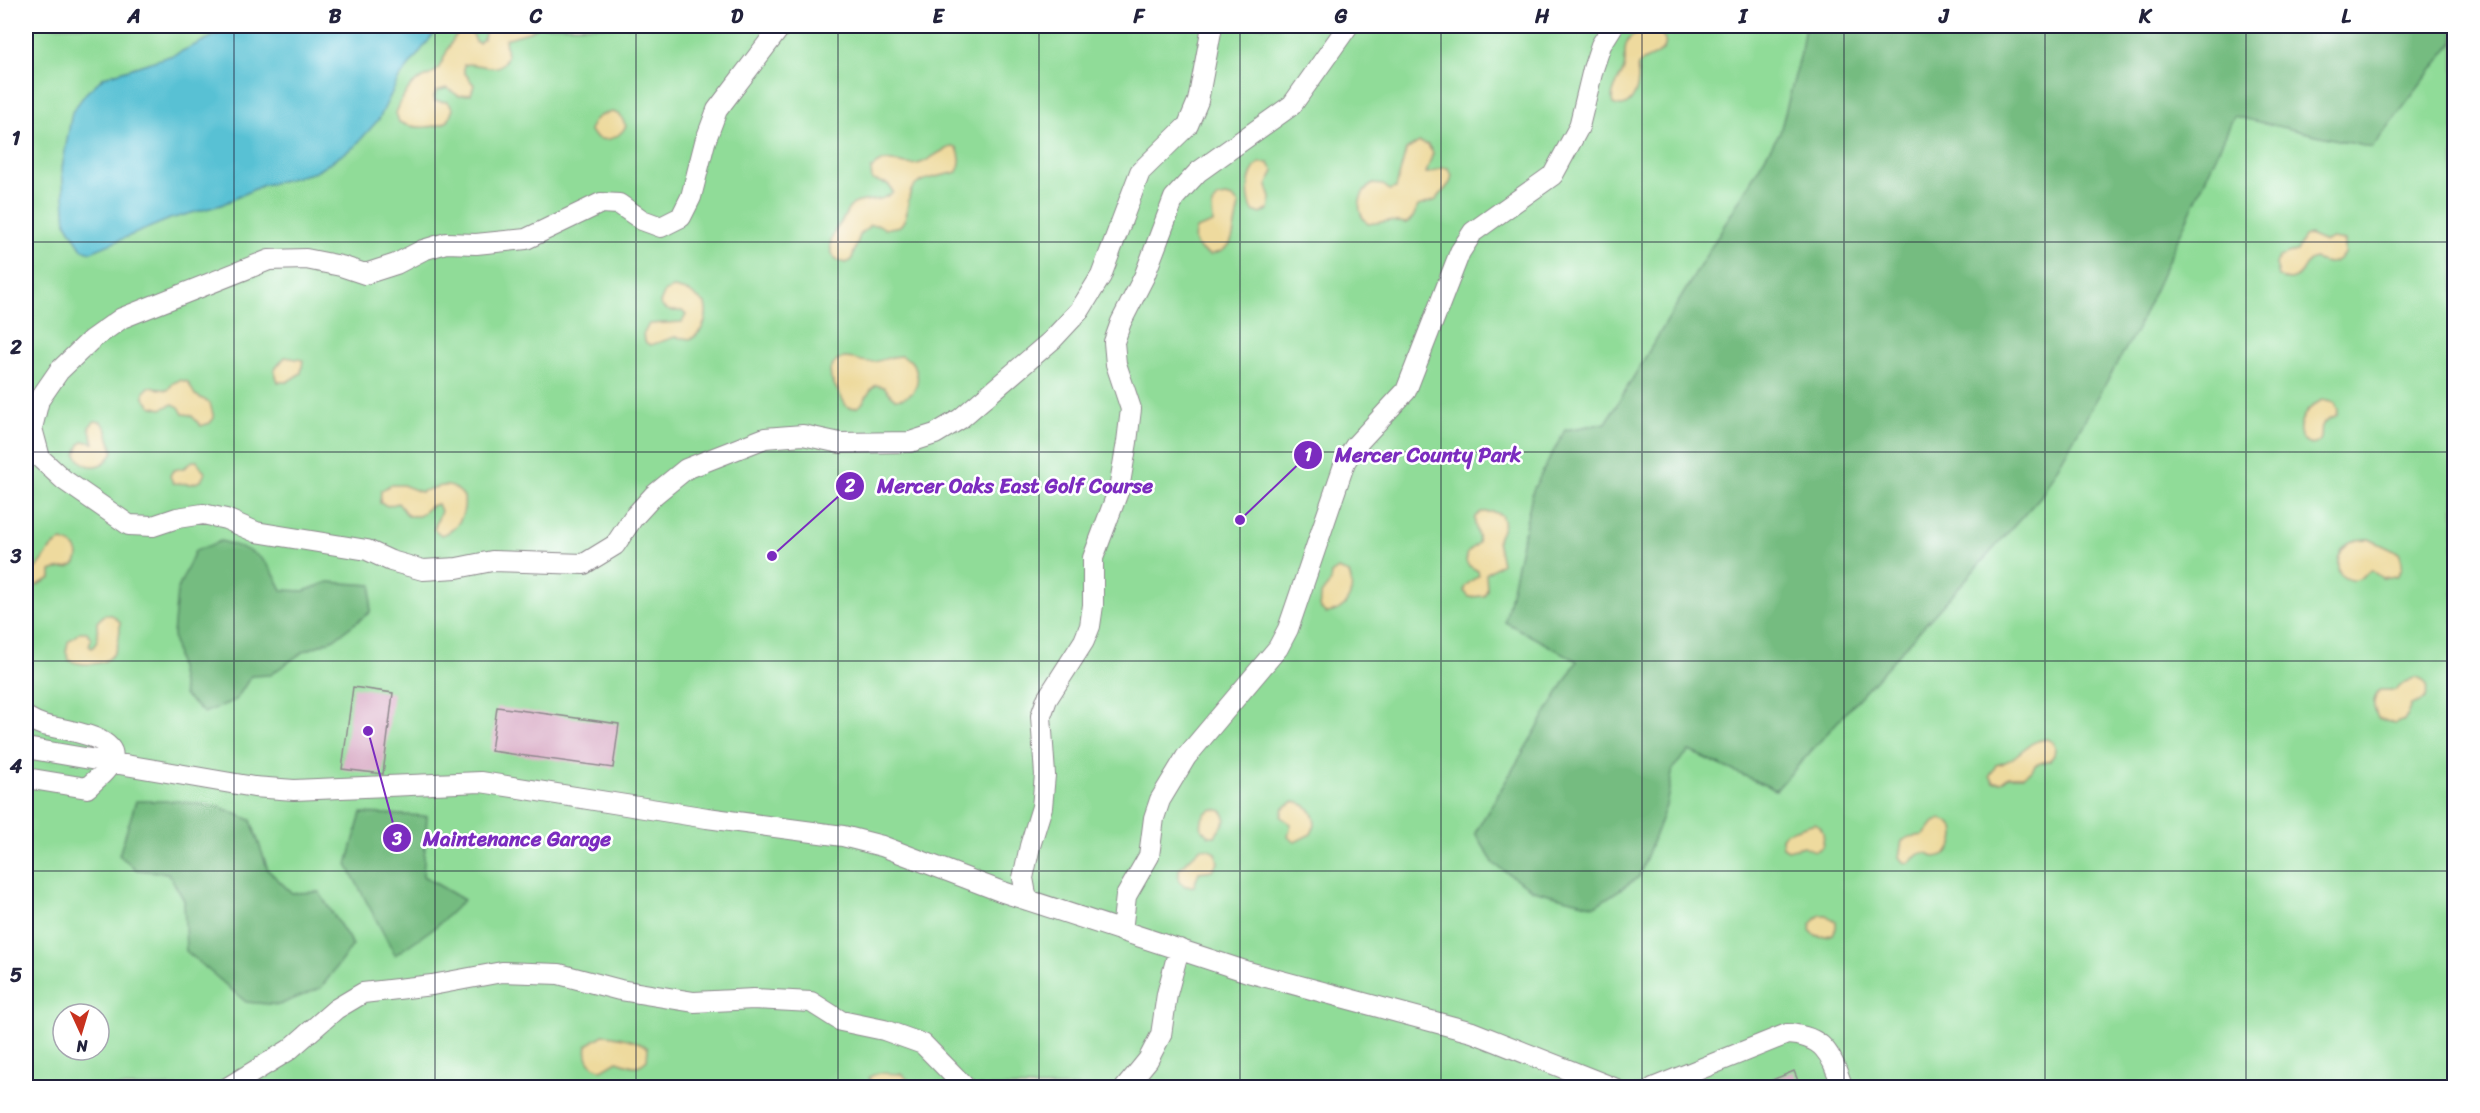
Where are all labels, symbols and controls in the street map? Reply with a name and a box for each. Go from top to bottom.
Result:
text: A [126,0,141,34]
text: B [329,0,342,34]
text: C [529,0,543,34]
text: D [731,0,744,34]
text: E [932,0,945,34]
text: F [1133,0,1146,34]
text: G [1334,0,1348,34]
text: H [1534,0,1550,34]
text: I [1738,0,1749,34]
text: J [1938,0,1950,34]
text: K [2138,0,2153,34]
text: L [2341,0,2351,34]
text: 1 [12,121,21,156]
text: 2 [9,330,22,365]
callout: Mercer County Park [1293,436,1534,475]
text: Mercer County Park [1334,436,1522,474]
text: 1 [1304,439,1312,471]
callout: Mercer Oaks East Golf Course [835,466,1165,505]
text: Mercer Oaks East Golf Course [876,467,1153,505]
text: 2 [844,470,856,502]
text: 3 [10,539,22,574]
text: 4 [9,749,23,784]
callout: Maintenance Garage [382,819,623,858]
text: Maintenance Garage [422,820,611,858]
text: 3 [391,823,402,855]
text: 5 [10,958,22,993]
north arrow [51,1002,111,1062]
text: N [75,1032,90,1061]

